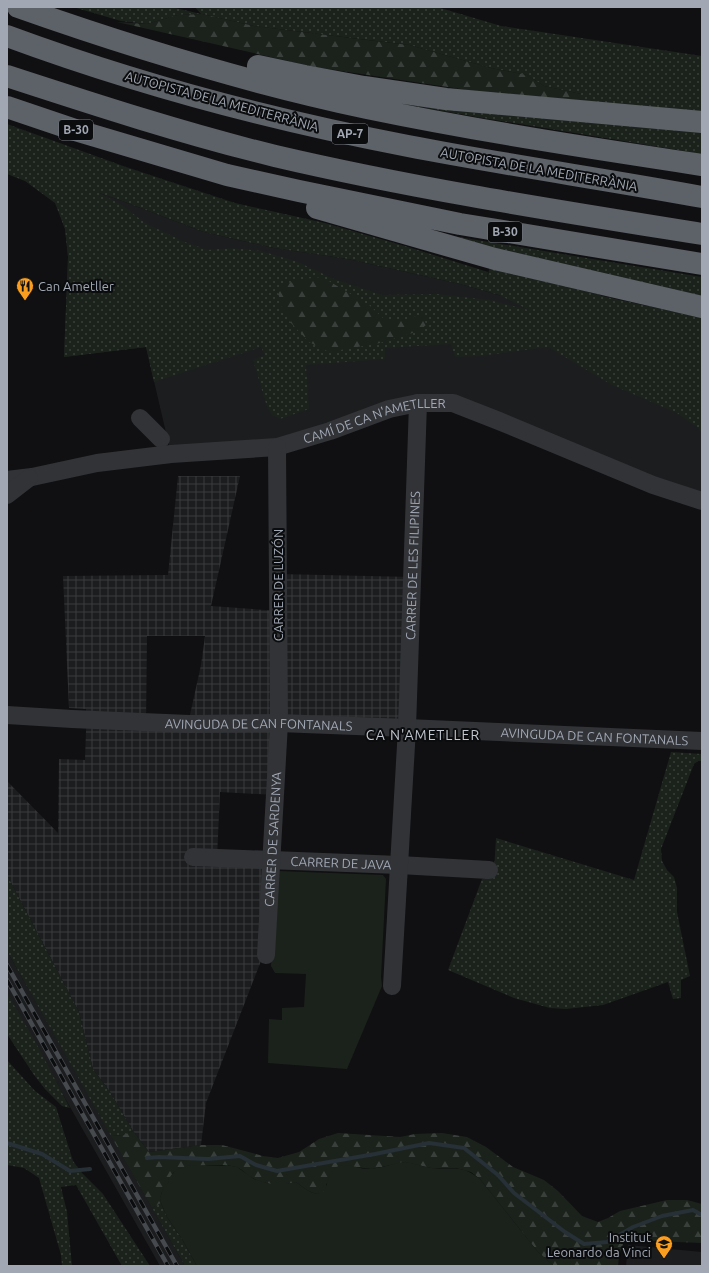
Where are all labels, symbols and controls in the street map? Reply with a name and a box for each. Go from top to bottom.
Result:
street label: AUTOPISTA DE LA MEDITERRÀNIA [124,67,321,134]
road number: B-30 [59,120,93,140]
road number: AP-7 [332,124,368,144]
street label: AUTOPISTA DE LA MEDITERRÀNIA [439,144,639,193]
road number: B-30 [488,222,522,242]
restaurant icon: Can Ametller [15,276,35,301]
place label: Can Ametller [38,279,114,293]
street label: CAMÍ DE CA N'AMETLLER [301,396,446,446]
street label: CARRER DE LES FILIPINES [403,491,422,640]
street label: CARRER DE LUZÓN [271,529,285,641]
street label: AVINGUDA DE CAN FONTANALS [165,716,353,733]
street label: AVINGUDA DE CAN FONTANALS [500,725,689,747]
district label: CA N'AMETLLER [366,727,480,743]
street label: CARRER DE SARDENYA [262,771,283,907]
street label: CARRER DE JAVA [290,854,392,872]
place label: Institut Leonardo da Vinci [547,1230,651,1259]
school or university icon: Institut Leonardo da Vinci [654,1234,674,1259]

